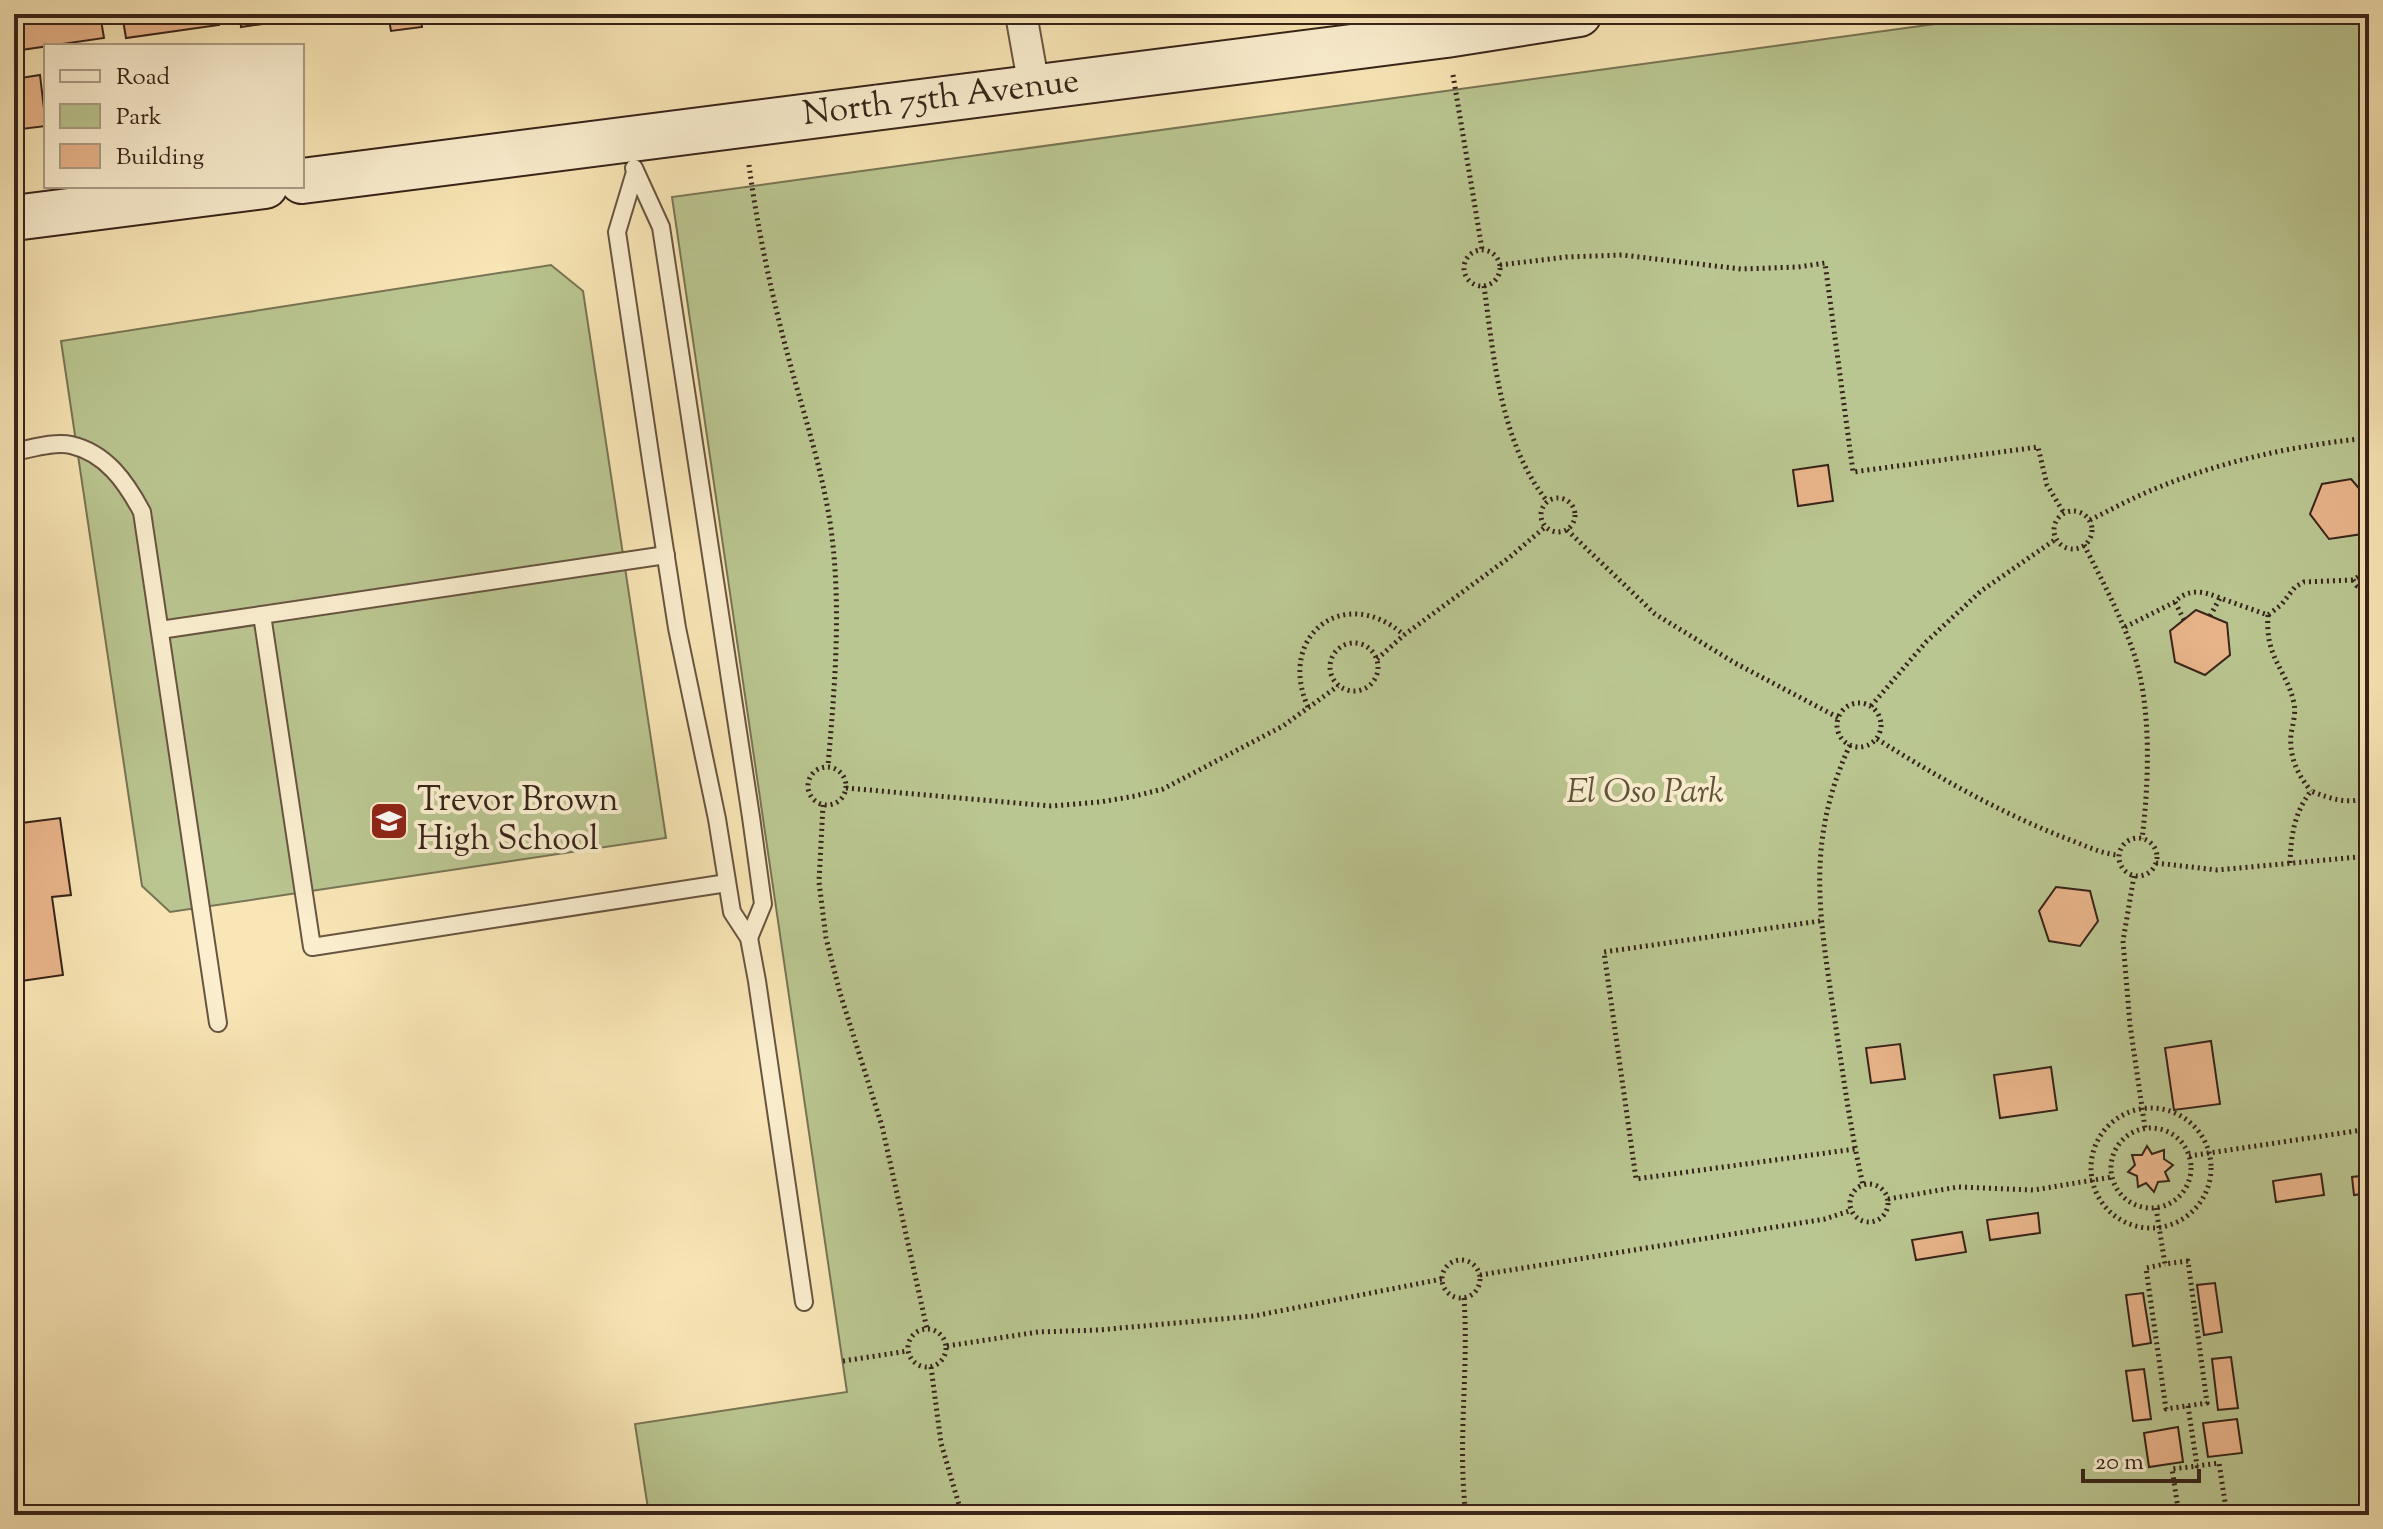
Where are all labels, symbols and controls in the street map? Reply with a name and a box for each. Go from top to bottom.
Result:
legend [44,44,304,188]
street label: North 75th Avenue [800,58,1082,140]
text: Road [116,61,170,95]
text: Park [116,101,162,135]
text: Building [116,141,205,175]
park label: El Oso Park [1566,769,1724,818]
place label: Trevor Brown High School [417,777,619,865]
school or university icon: Trevor Brown High School [368,800,410,842]
scale bar [2083,1433,2199,1483]
text: 20 m [2095,1446,2144,1480]

